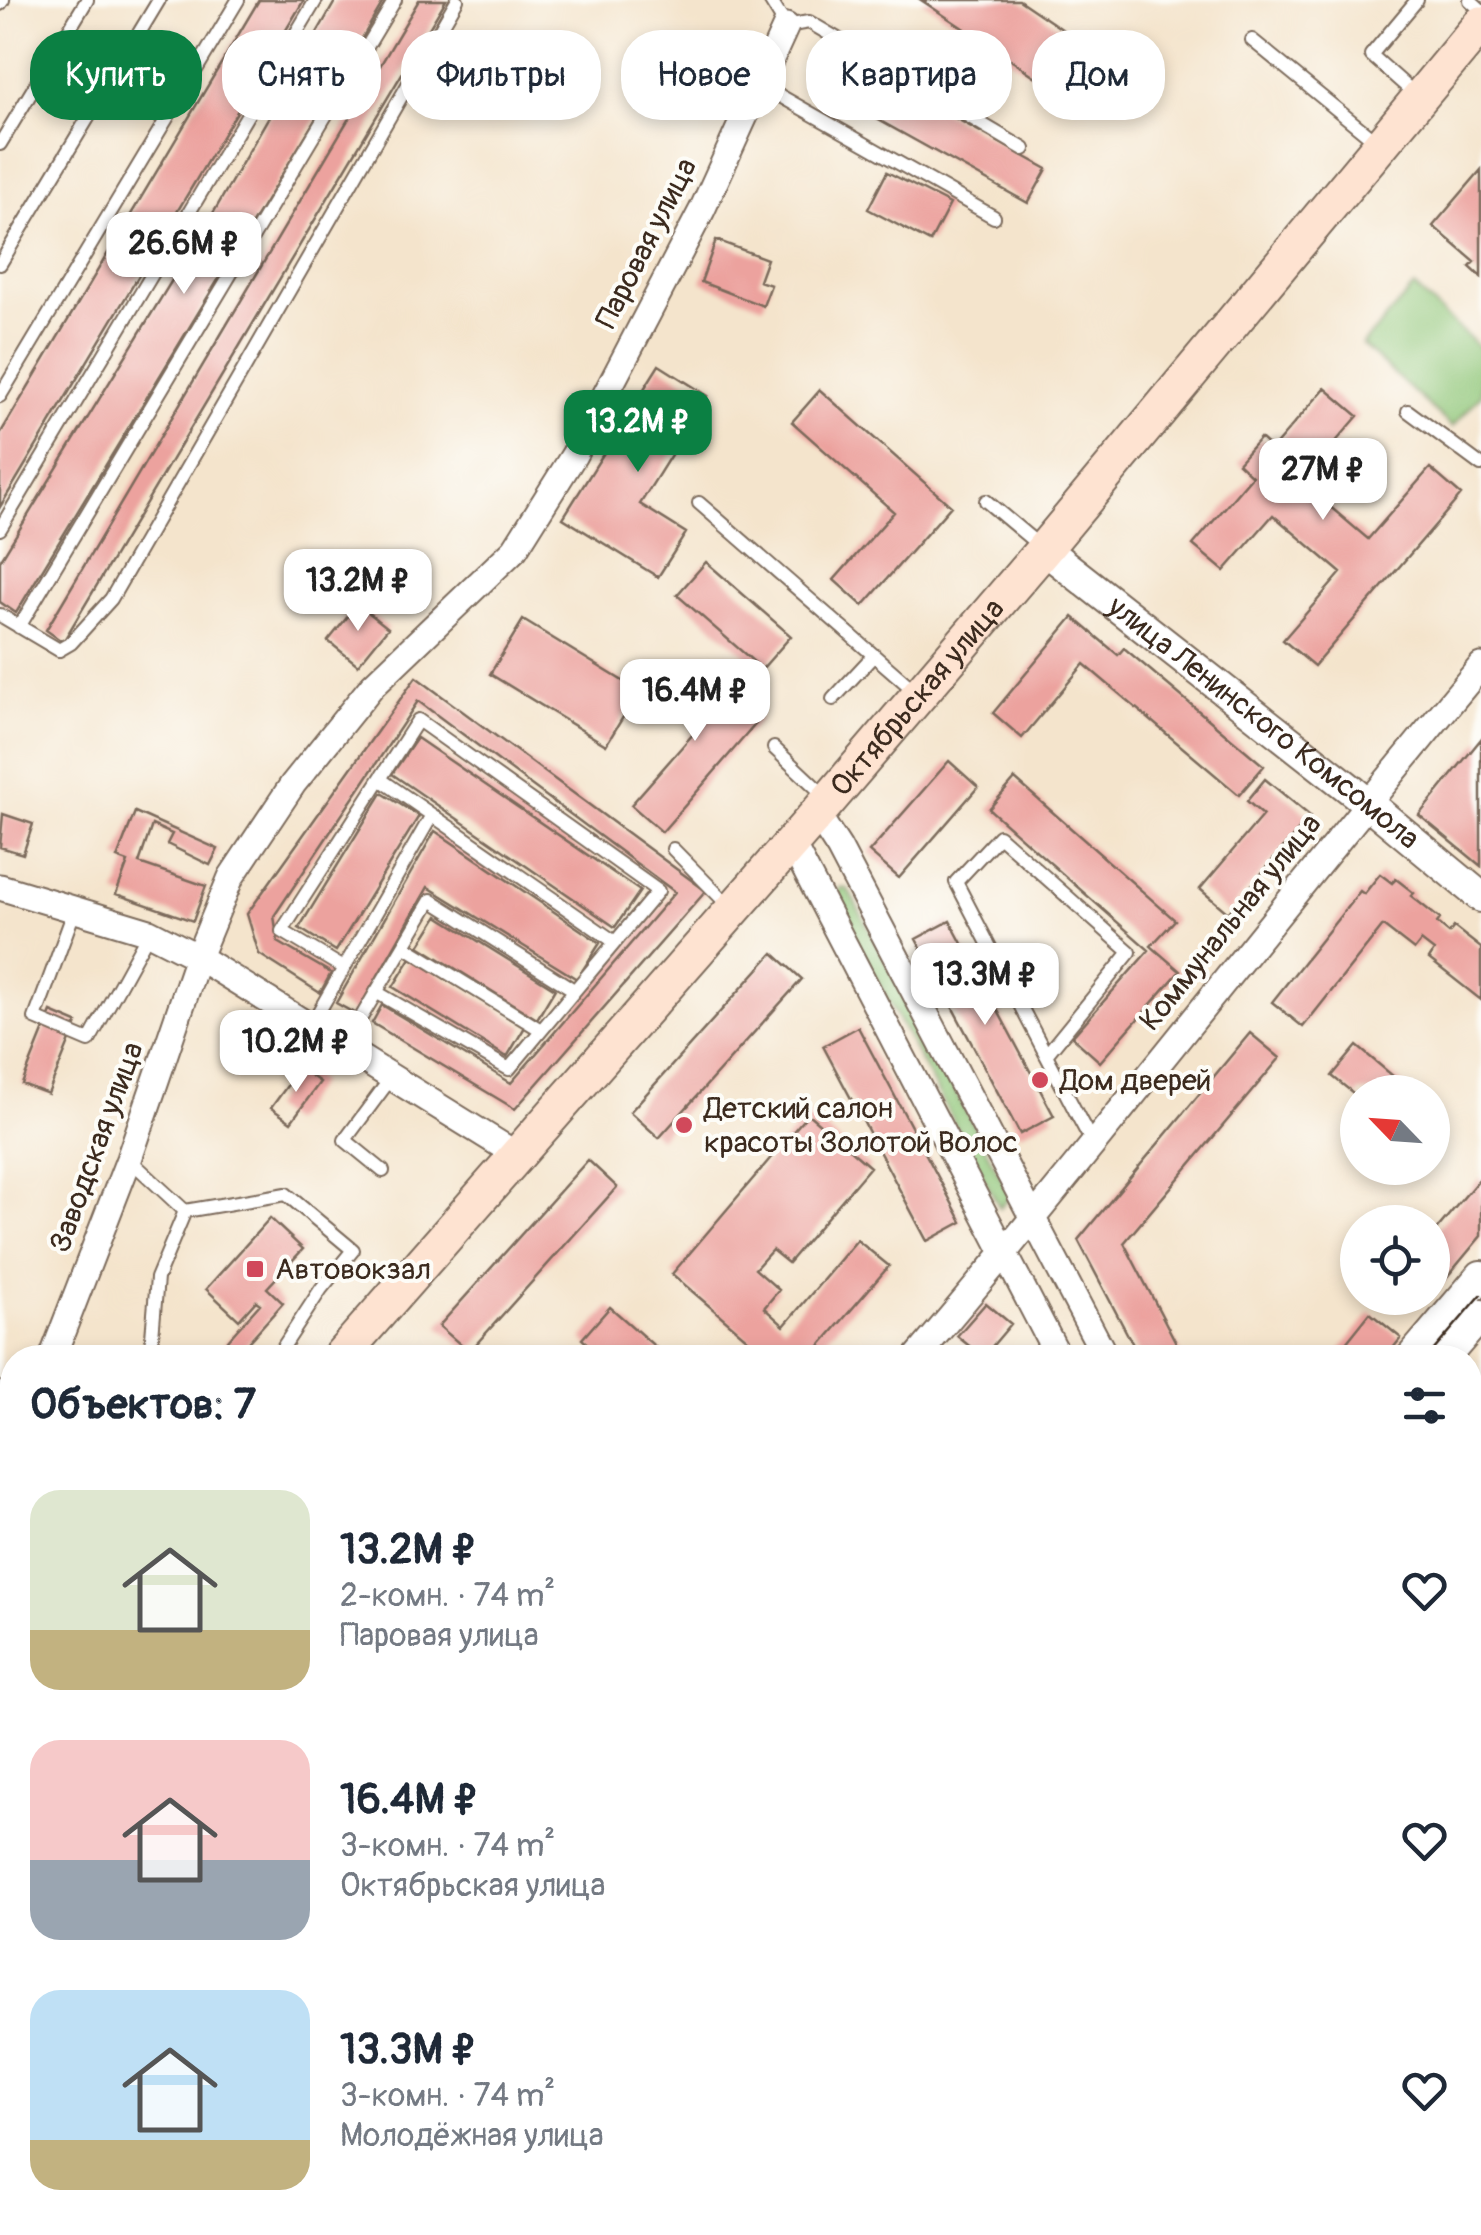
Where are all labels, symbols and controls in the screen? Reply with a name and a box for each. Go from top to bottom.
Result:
chip: Купить [30,30,202,120]
chip: Снять [222,30,381,120]
chip: Фильтры [401,30,601,120]
chip: Новое [621,30,786,120]
chip: Квартира [806,30,1012,120]
chip: Дом [1032,30,1165,120]
street label: Паровая улица [588,152,705,335]
pin: 26.6M ₽ [92,212,276,297]
text: 26.6M ₽ [128,224,240,264]
pin: 13.2M ₽ [546,390,730,475]
text: 13.2M ₽ [586,402,690,442]
pin: 27M ₽ [1253,438,1393,523]
text: 27M ₽ [1281,450,1365,490]
pin: 13.2M ₽ [266,549,450,634]
text: 13.2M ₽ [306,561,410,601]
street label: улица Ленинского Комсомола [1099,587,1427,857]
street label: Октябрьская улица [822,591,1012,804]
pin: 16.4M ₽ [603,659,787,744]
text: 16.4M ₽ [642,671,748,711]
street label: Коммунальная улица [1132,806,1329,1038]
pin: 13.3M ₽ [893,943,1077,1028]
text: 13.3M ₽ [933,955,1037,995]
pin: 10.2M ₽ [204,1010,388,1095]
text: 10.2M ₽ [242,1022,350,1062]
street label: Заводская улица [41,1037,152,1257]
place label: Дом дверей [1059,1062,1211,1099]
marker: Дом дверей [1029,1069,1051,1091]
north arrow [1340,1075,1450,1185]
map controls [1340,1075,1450,1315]
place label: Детский салон красоты Золотой Волос [703,1090,1018,1161]
marker: Детский салон красоты Золотой Волос [673,1114,695,1136]
button: locate [1340,1205,1450,1315]
place label: Автовокзал [275,1251,431,1288]
marker: Автовокзал [244,1258,266,1280]
icon: filters [1397,1378,1452,1433]
text: Объектов: 7 [30,1379,256,1431]
text: 13.2M ₽ [340,1524,477,1576]
icon: home [110,1530,230,1650]
icon: heart [1397,1563,1452,1618]
text: 2-комн. · 74 m² [340,1576,555,1616]
text: Паровая улица [340,1616,539,1656]
text: 16.4M ₽ [340,1774,479,1826]
icon: home [110,1780,230,1900]
icon: heart [1397,1813,1452,1868]
text: 3-комн. · 74 m² [340,1826,555,1866]
text: Октябрьская улица [340,1866,605,1906]
text: 13.3M ₽ [340,2024,477,2076]
icon: home [110,2030,230,2150]
icon: heart [1397,2063,1452,2118]
text: 3-комн. · 74 m² [340,2076,555,2116]
text: Молодёжная улица [340,2116,604,2156]

